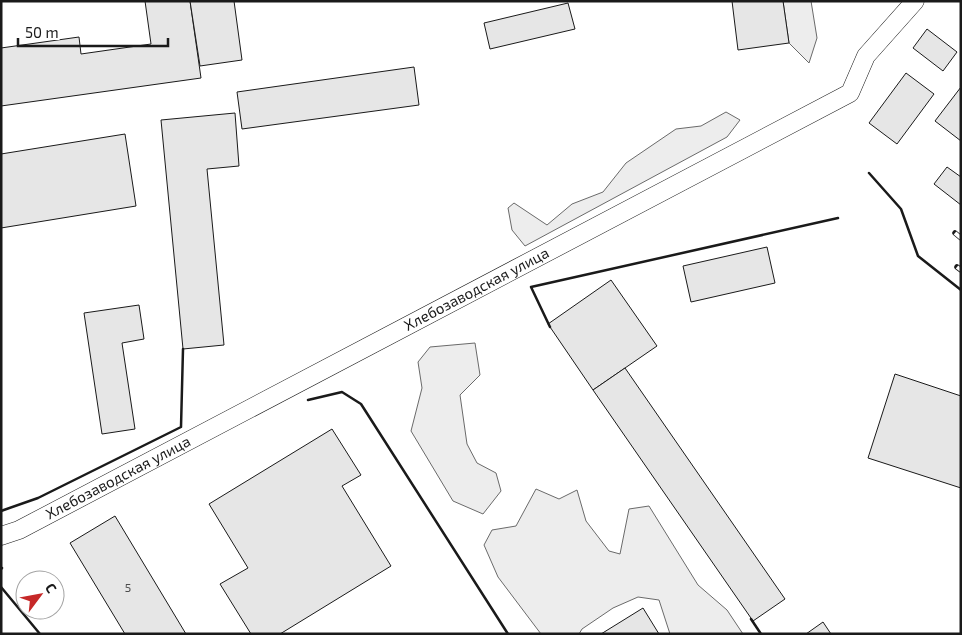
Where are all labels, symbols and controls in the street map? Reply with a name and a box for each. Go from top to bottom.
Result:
scale bar [18,15,168,47]
text: 50 m [25,23,59,41]
street label: Хлебозаводская улица [401,243,552,334]
street label: Хлебозаводская улица [42,431,193,522]
north arrow [15,570,65,620]
text: С [42,580,61,596]
house number: 5 [125,580,131,594]

